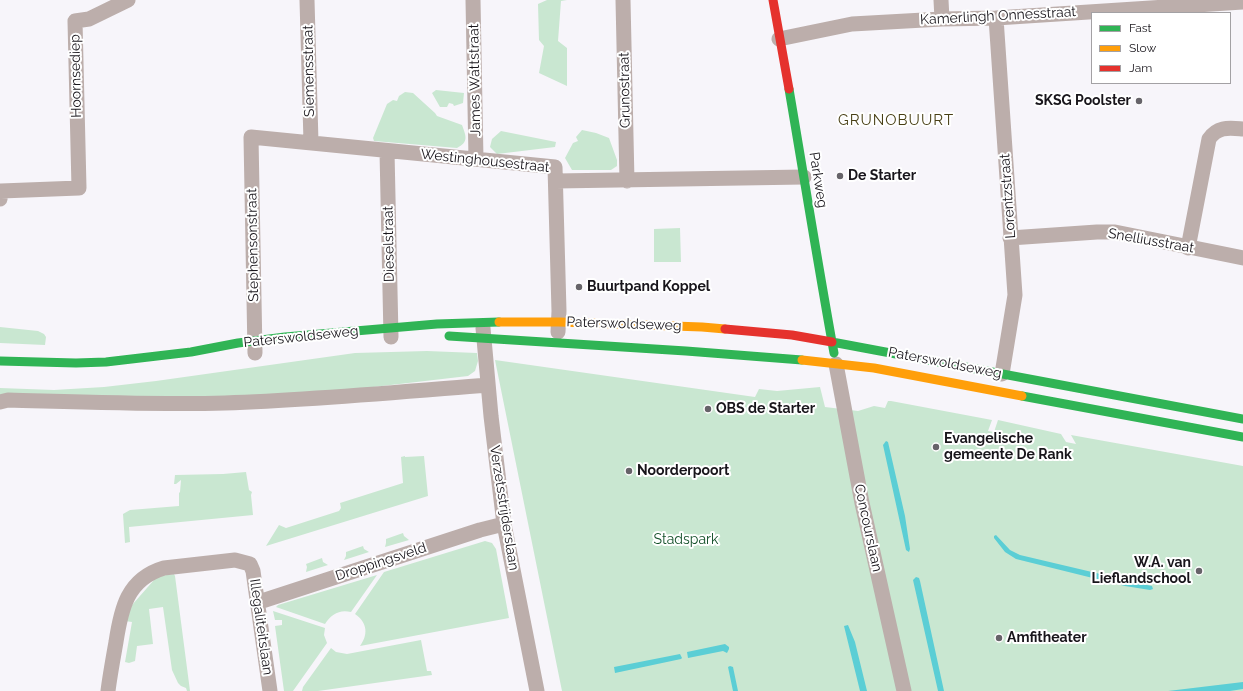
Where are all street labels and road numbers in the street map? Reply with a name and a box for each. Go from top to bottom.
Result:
street label: Kamerlingh Onnesstraat [920,4,1076,28]
street label: James Wattstraat [466,23,484,137]
street label: Siemensstraat [300,25,318,117]
street label: Hoornsediep [67,34,85,118]
street label: Grunostraat [616,52,634,128]
street label: Westinghousestraat [420,146,550,176]
street label: Parkweg [805,151,831,209]
street label: Lorentzstraat [997,153,1019,239]
street label: Stephensonstraat [244,188,262,302]
street label: Dieselstraat [380,206,398,282]
street label: Snelliusstraat [1107,225,1195,257]
street label: Paterswoldseweg [566,314,682,334]
street label: Paterswoldseweg [243,323,359,351]
street label: Paterswoldseweg [887,344,1003,382]
street label: Verzetsstrijderslaan [486,444,522,572]
street label: Concourslaan [851,483,885,573]
street label: Droppingsveld [333,539,429,585]
street label: Illegaliteitslaan [246,578,276,676]

